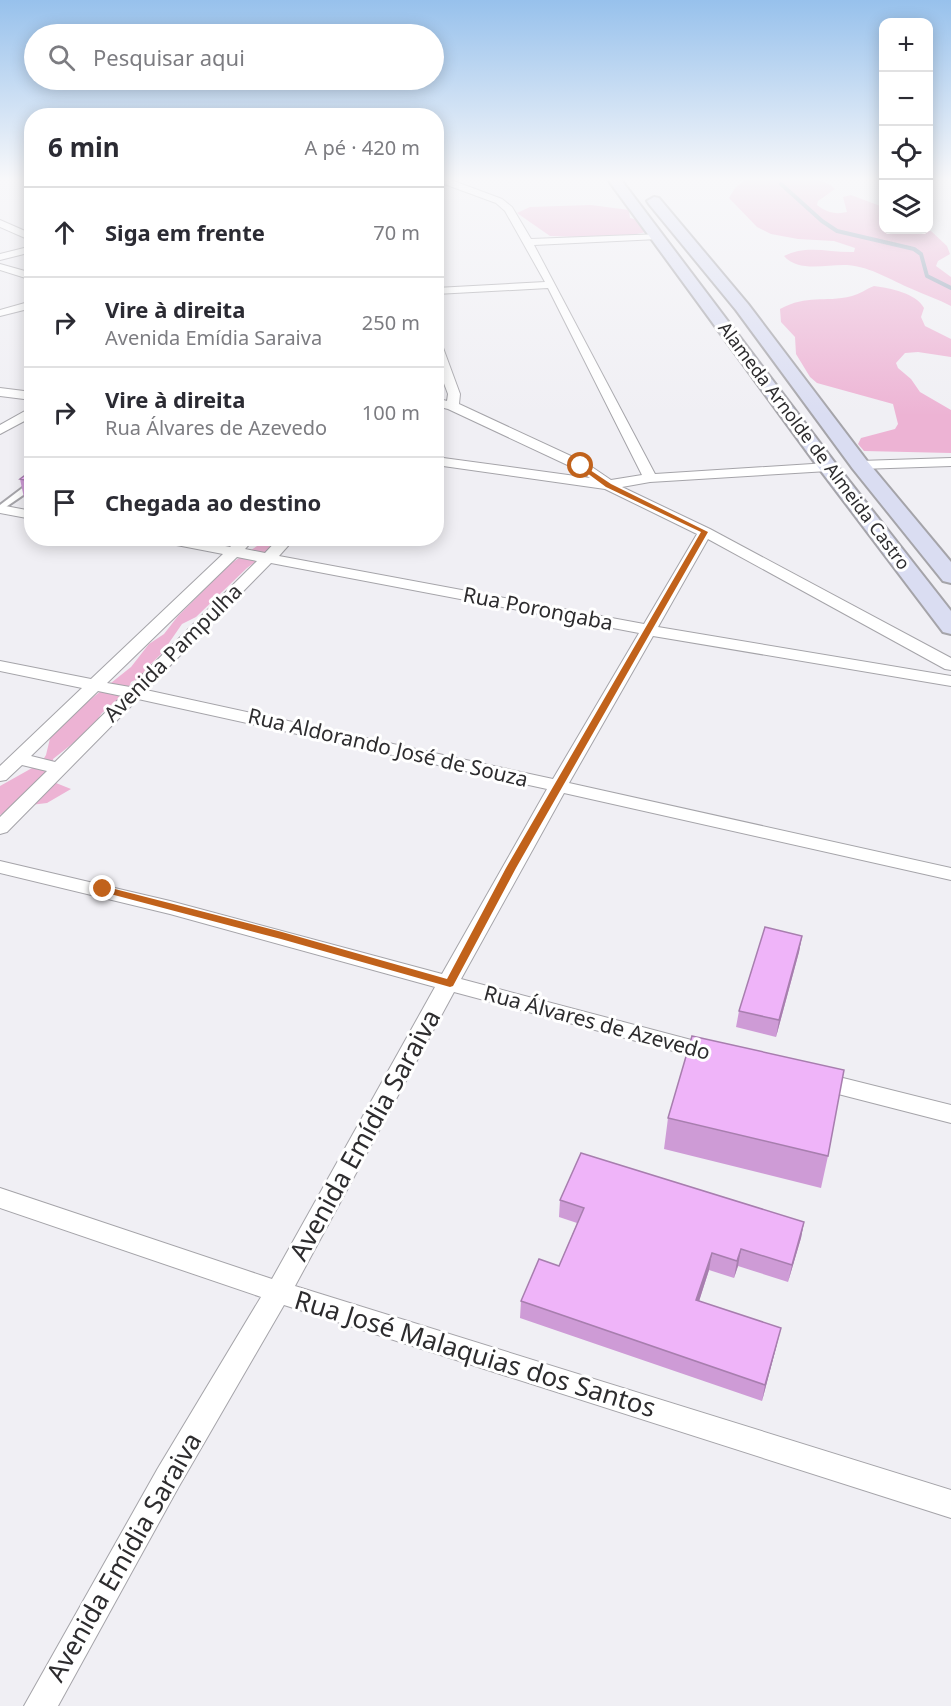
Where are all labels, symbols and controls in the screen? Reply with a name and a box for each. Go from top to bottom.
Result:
map controls [879,18,933,234]
button: + [879,18,933,72]
search box [24,24,444,90]
icon: search [45,41,78,74]
text: Pesquisar aqui [93,42,245,72]
button: − [879,72,933,126]
button: locate [879,126,933,180]
text: 6 min [48,129,120,165]
text: A pé · 420 m [304,134,420,161]
button: layers [879,180,933,234]
icon: ahead [48,216,81,249]
text: Siga em frente [105,217,265,247]
text: 70 m [373,219,420,246]
text: Vire à direita [105,294,245,324]
icon: right [48,306,81,339]
text: 250 m [362,309,420,336]
street label: Alameda Arnolde de Almeida Castro [714,317,916,574]
text: Avenida Emídia Saraiva [105,324,322,351]
text: Vire à direita [105,384,245,414]
icon: right [48,396,81,429]
text: 100 m [362,399,420,426]
text: Rua Álvares de Azevedo [105,414,327,441]
route start [567,452,593,478]
icon: arrive [48,486,81,519]
text: Chegada ao destino [105,487,321,517]
street label: Avenida Pampulha [97,577,247,727]
street label: Rua Porongaba [461,580,615,636]
street label: Rua Aldorando José de Souza [245,701,531,793]
route end [89,875,115,901]
street label: Rua Álvares de Azevedo [481,978,714,1066]
street label: Avenida Emídia Saraiva [280,1002,448,1267]
street label: Rua José Malaquias dos Santos [290,1281,660,1425]
street label: Avenida Emídia Saraiva [37,1425,209,1688]

